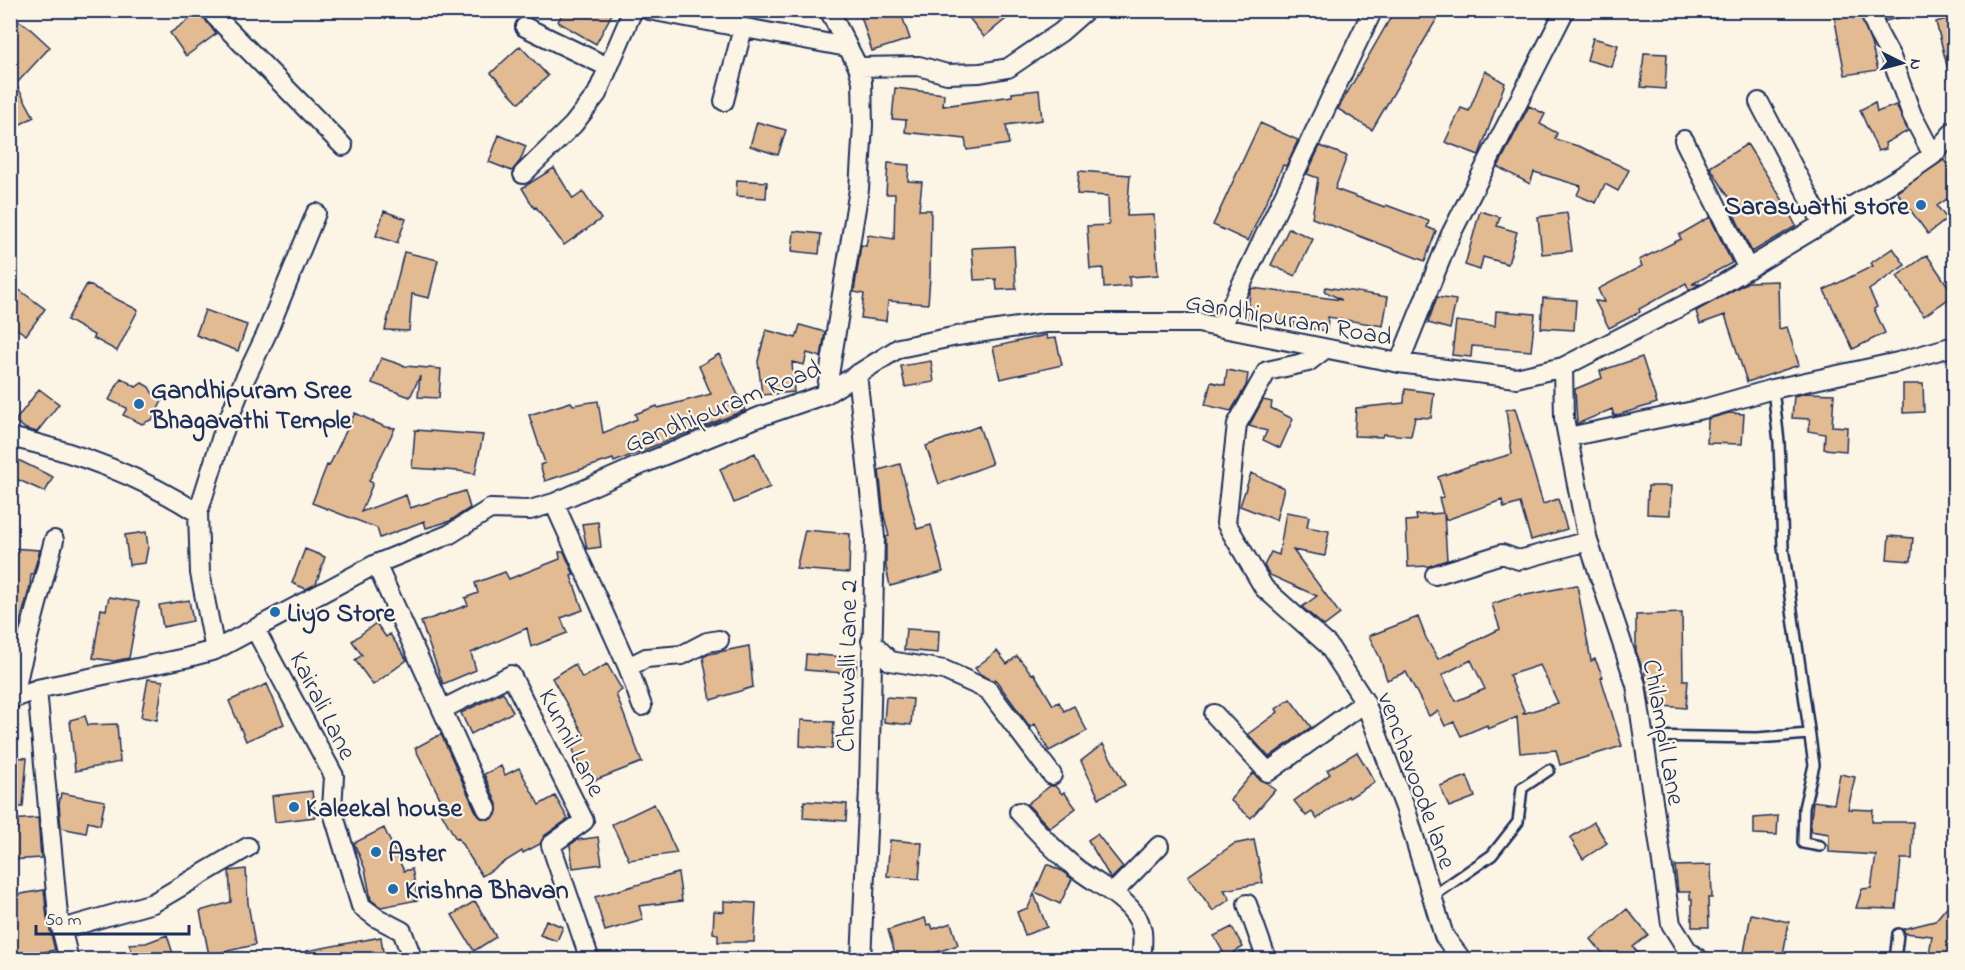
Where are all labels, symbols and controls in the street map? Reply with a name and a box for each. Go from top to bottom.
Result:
north arrow [1872,33,1932,93]
text: N [1902,58,1927,71]
place label: Saraswathi store [1724,189,1910,227]
marker: Saraswathi store [1914,198,1928,212]
street label: Gandhipuram Road [1182,284,1395,358]
street label: Gandhipuram Road [619,351,828,465]
place label: Gandhipuram Sree Bhagavathi Temple [150,373,353,442]
marker: Gandhipuram Sree Bhagavathi Temple [132,397,146,411]
street label: Cheruvalli Lane 2 [828,579,870,753]
place label: Liyo Store [287,596,397,634]
marker: Liyo Store [268,605,282,619]
street label: Kairali Lane [278,646,365,767]
street label: Chilampil Lane [1631,656,1694,809]
street label: Kunnil Lane [527,683,614,804]
street label: venchavoode lane [1366,687,1465,875]
place label: Kaleekal house [306,791,464,829]
marker: Kaleekal house [287,800,301,814]
place label: Aster [388,836,447,874]
marker: Aster [369,845,383,859]
place label: Krishna Bhavan [405,873,569,911]
marker: Krishna Bhavan [386,882,400,896]
scale bar [36,898,189,936]
text: 50 m [45,908,82,934]

